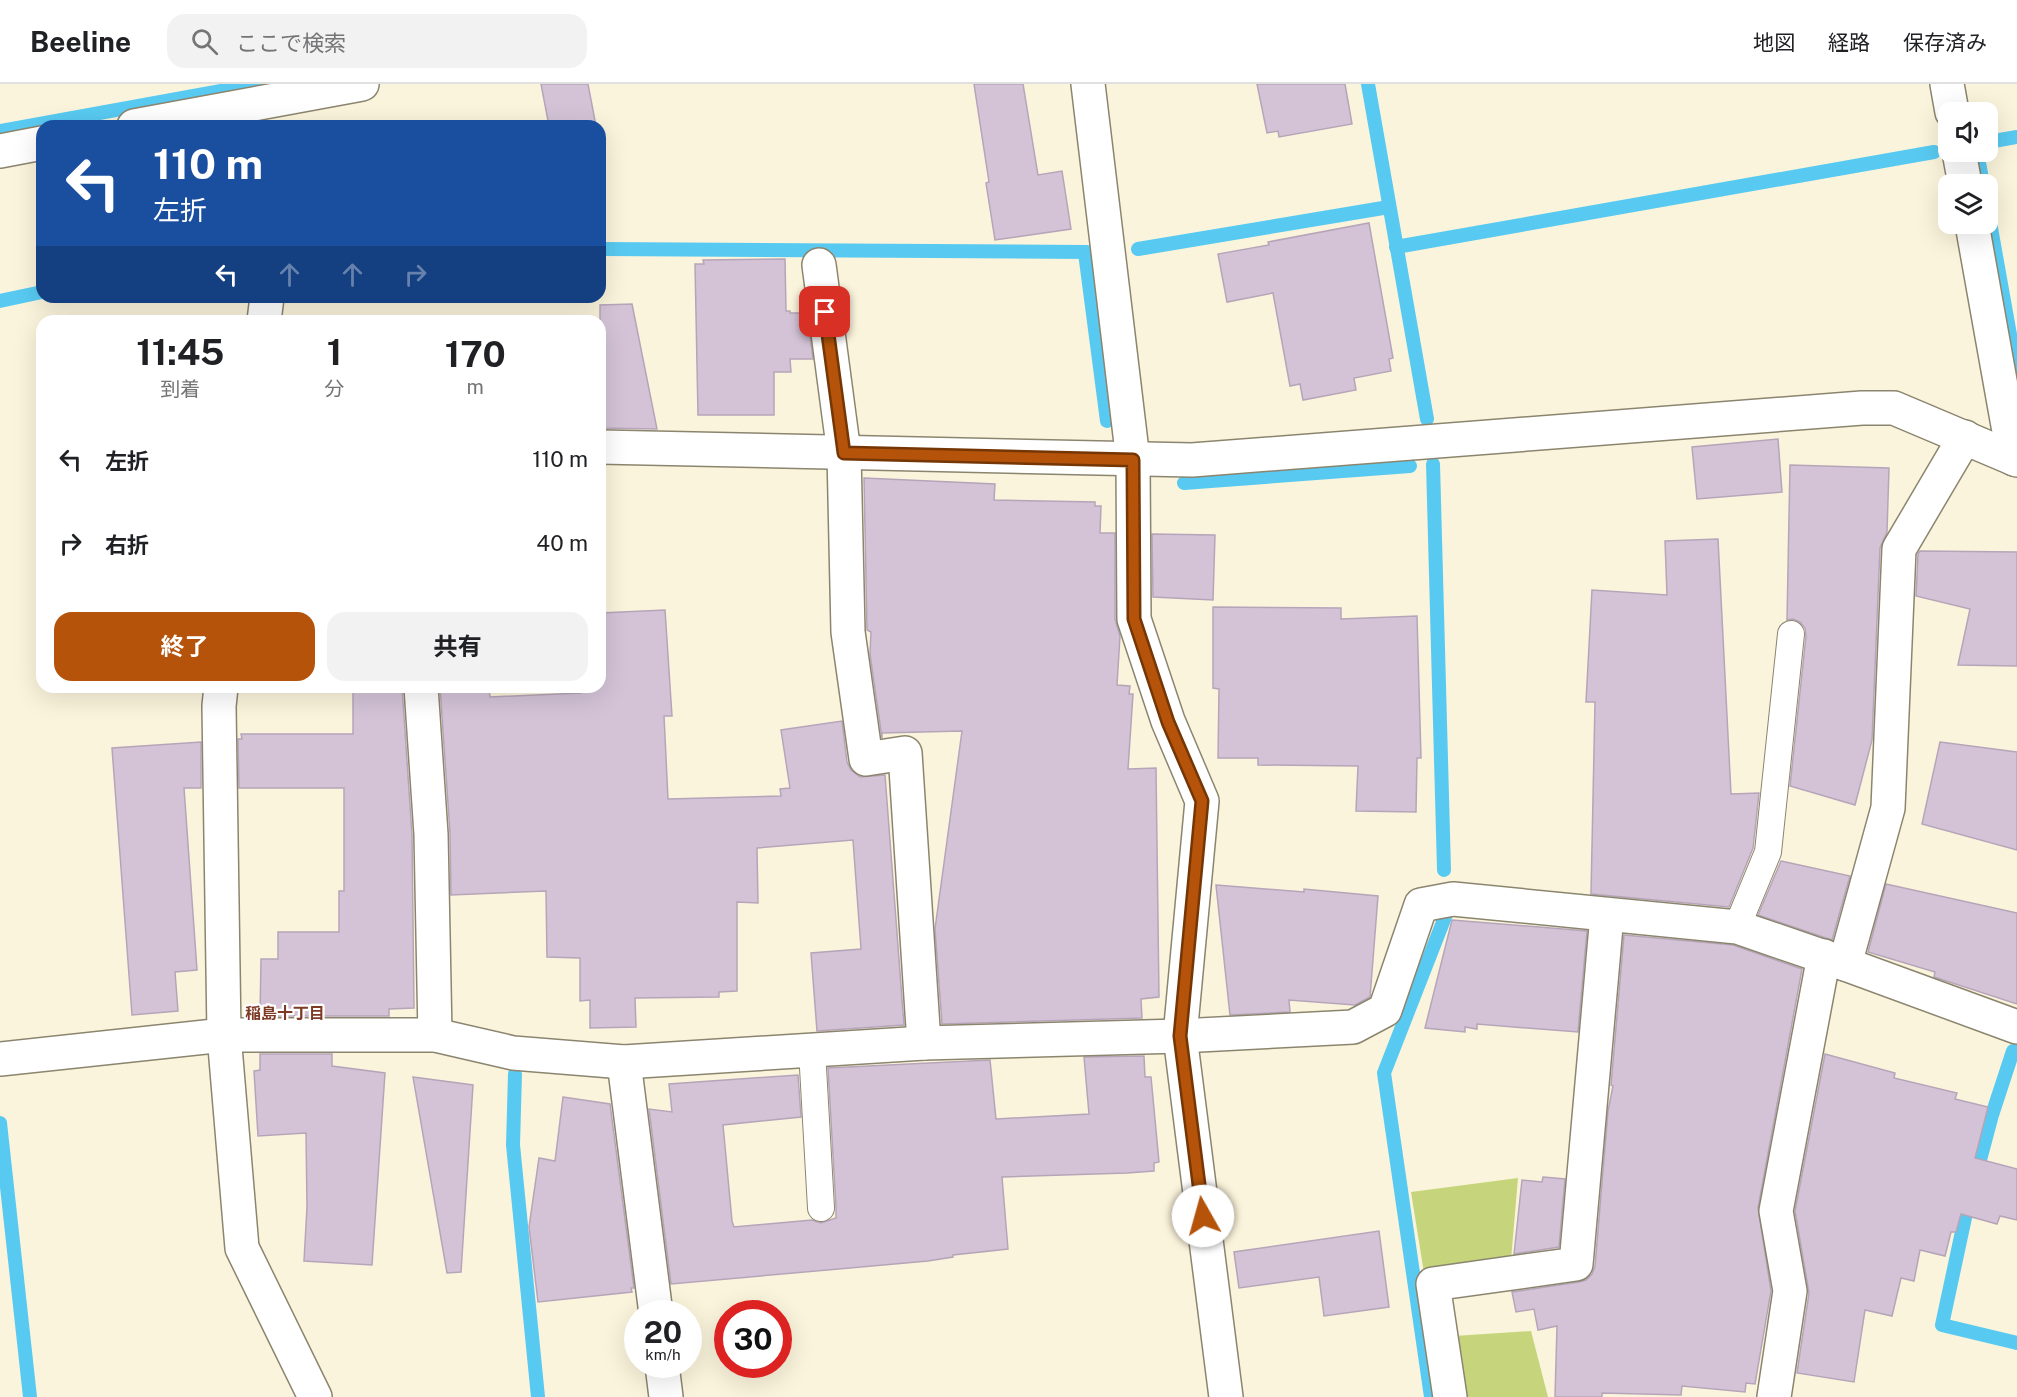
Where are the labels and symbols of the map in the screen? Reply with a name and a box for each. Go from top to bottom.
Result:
pin [799,286,850,337]
district label: 稲島十丁目 [245,1004,325,1023]
position arrow [1171,1184,1235,1248]
speed limit sign: 30 [714,1300,792,1378]

